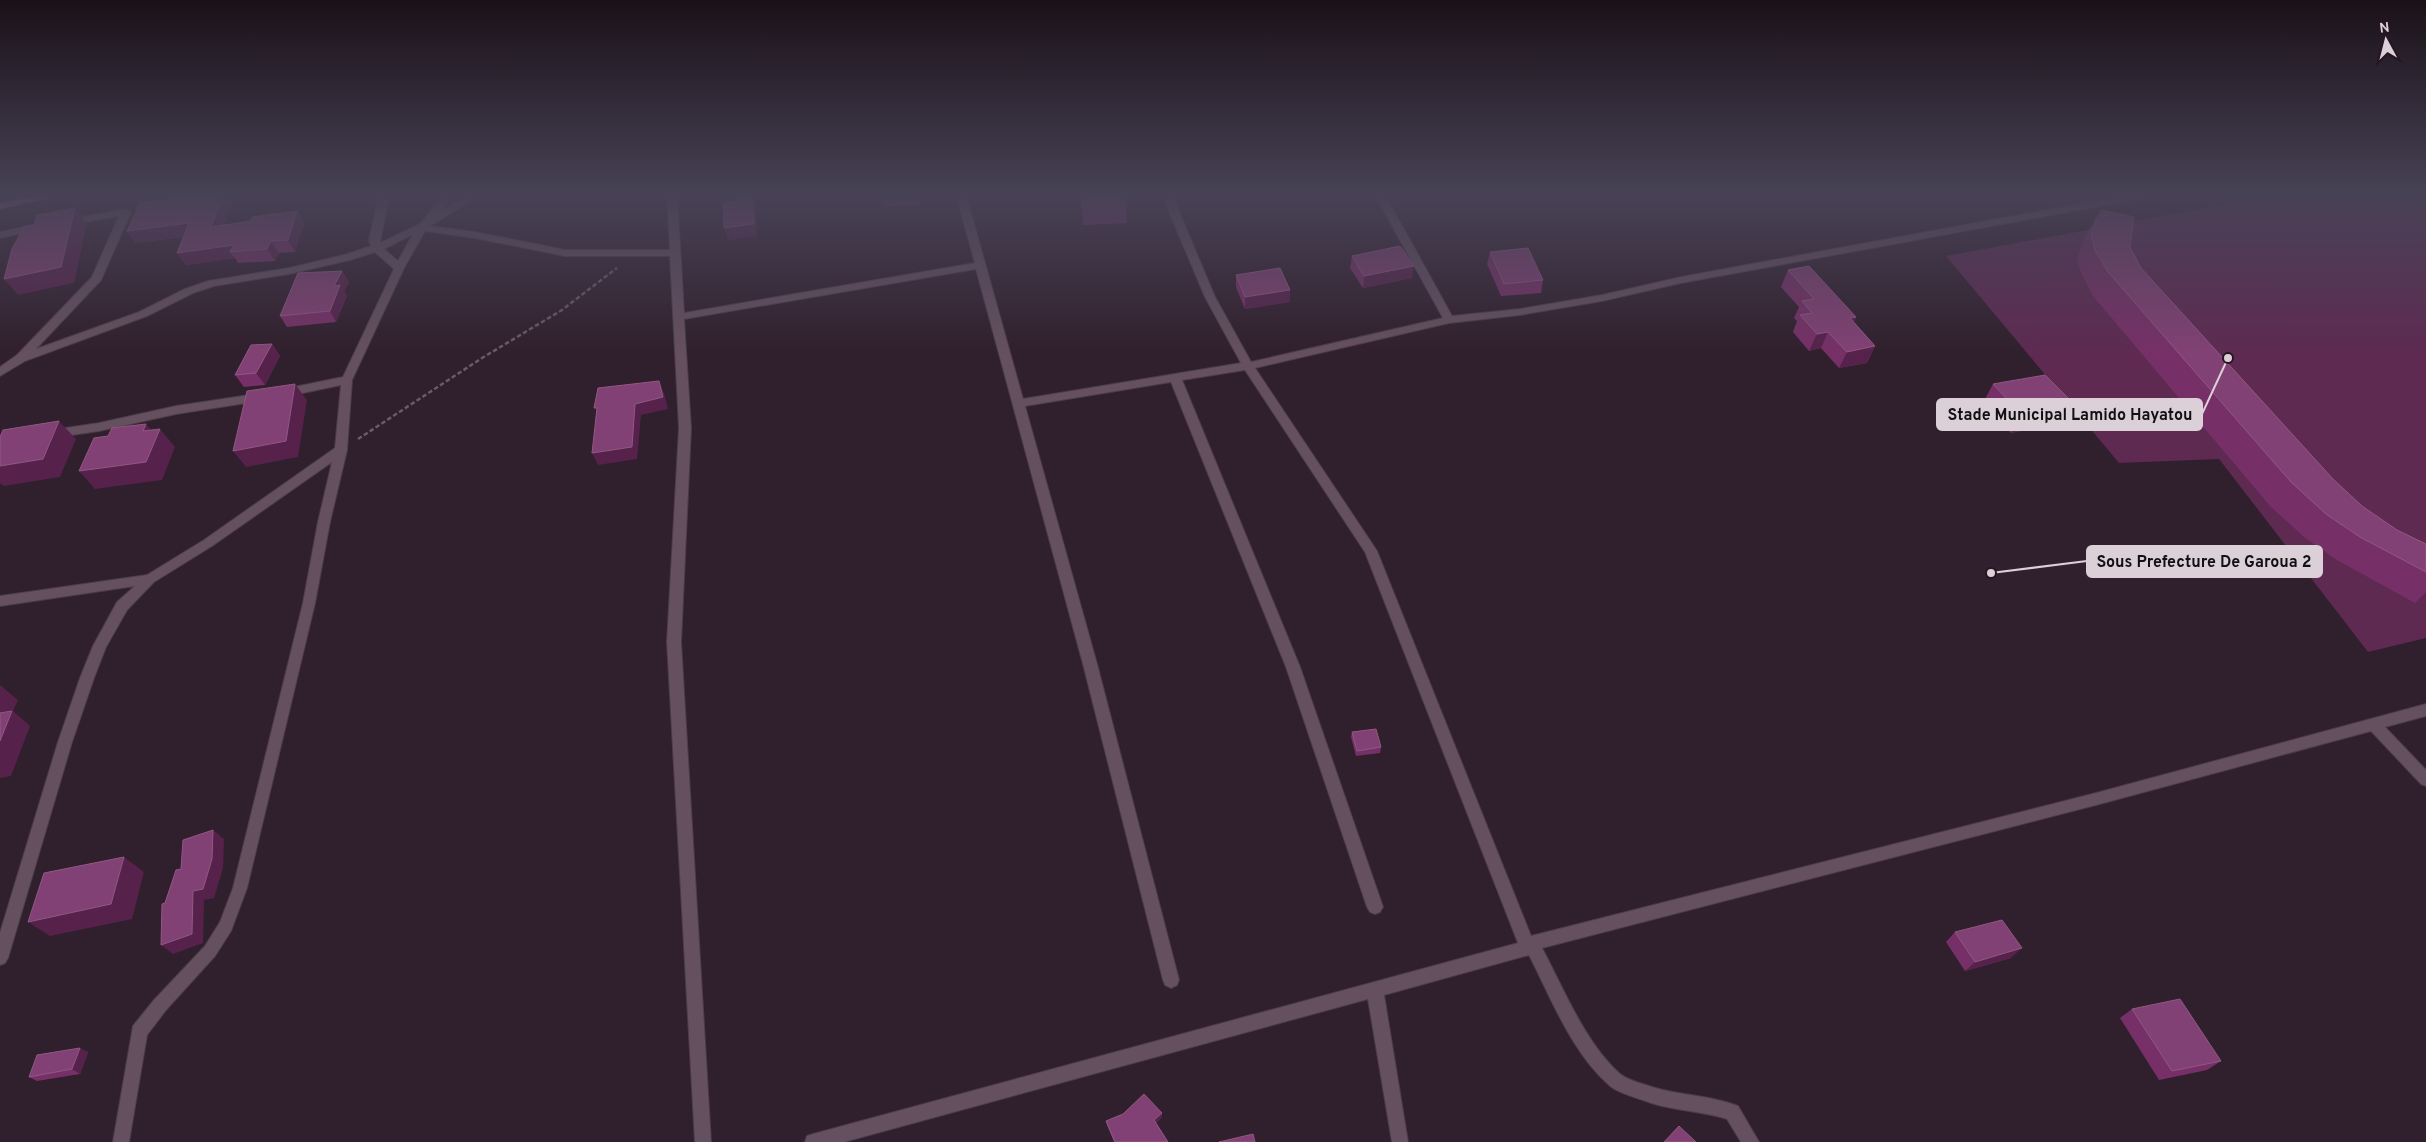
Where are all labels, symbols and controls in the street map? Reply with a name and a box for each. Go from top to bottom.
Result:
north arrow [2361,15,2411,65]
text: N [2379,20,2391,38]
callout: Stade Municipal Lamido Hayatou [1937,399,2202,430]
text: Stade Municipal Lamido Hayatou [1948,406,2192,426]
callout: Sous Prefecture De Garoua 2 [2087,546,2322,577]
text: Sous Prefecture De Garoua 2 [2097,553,2311,573]

